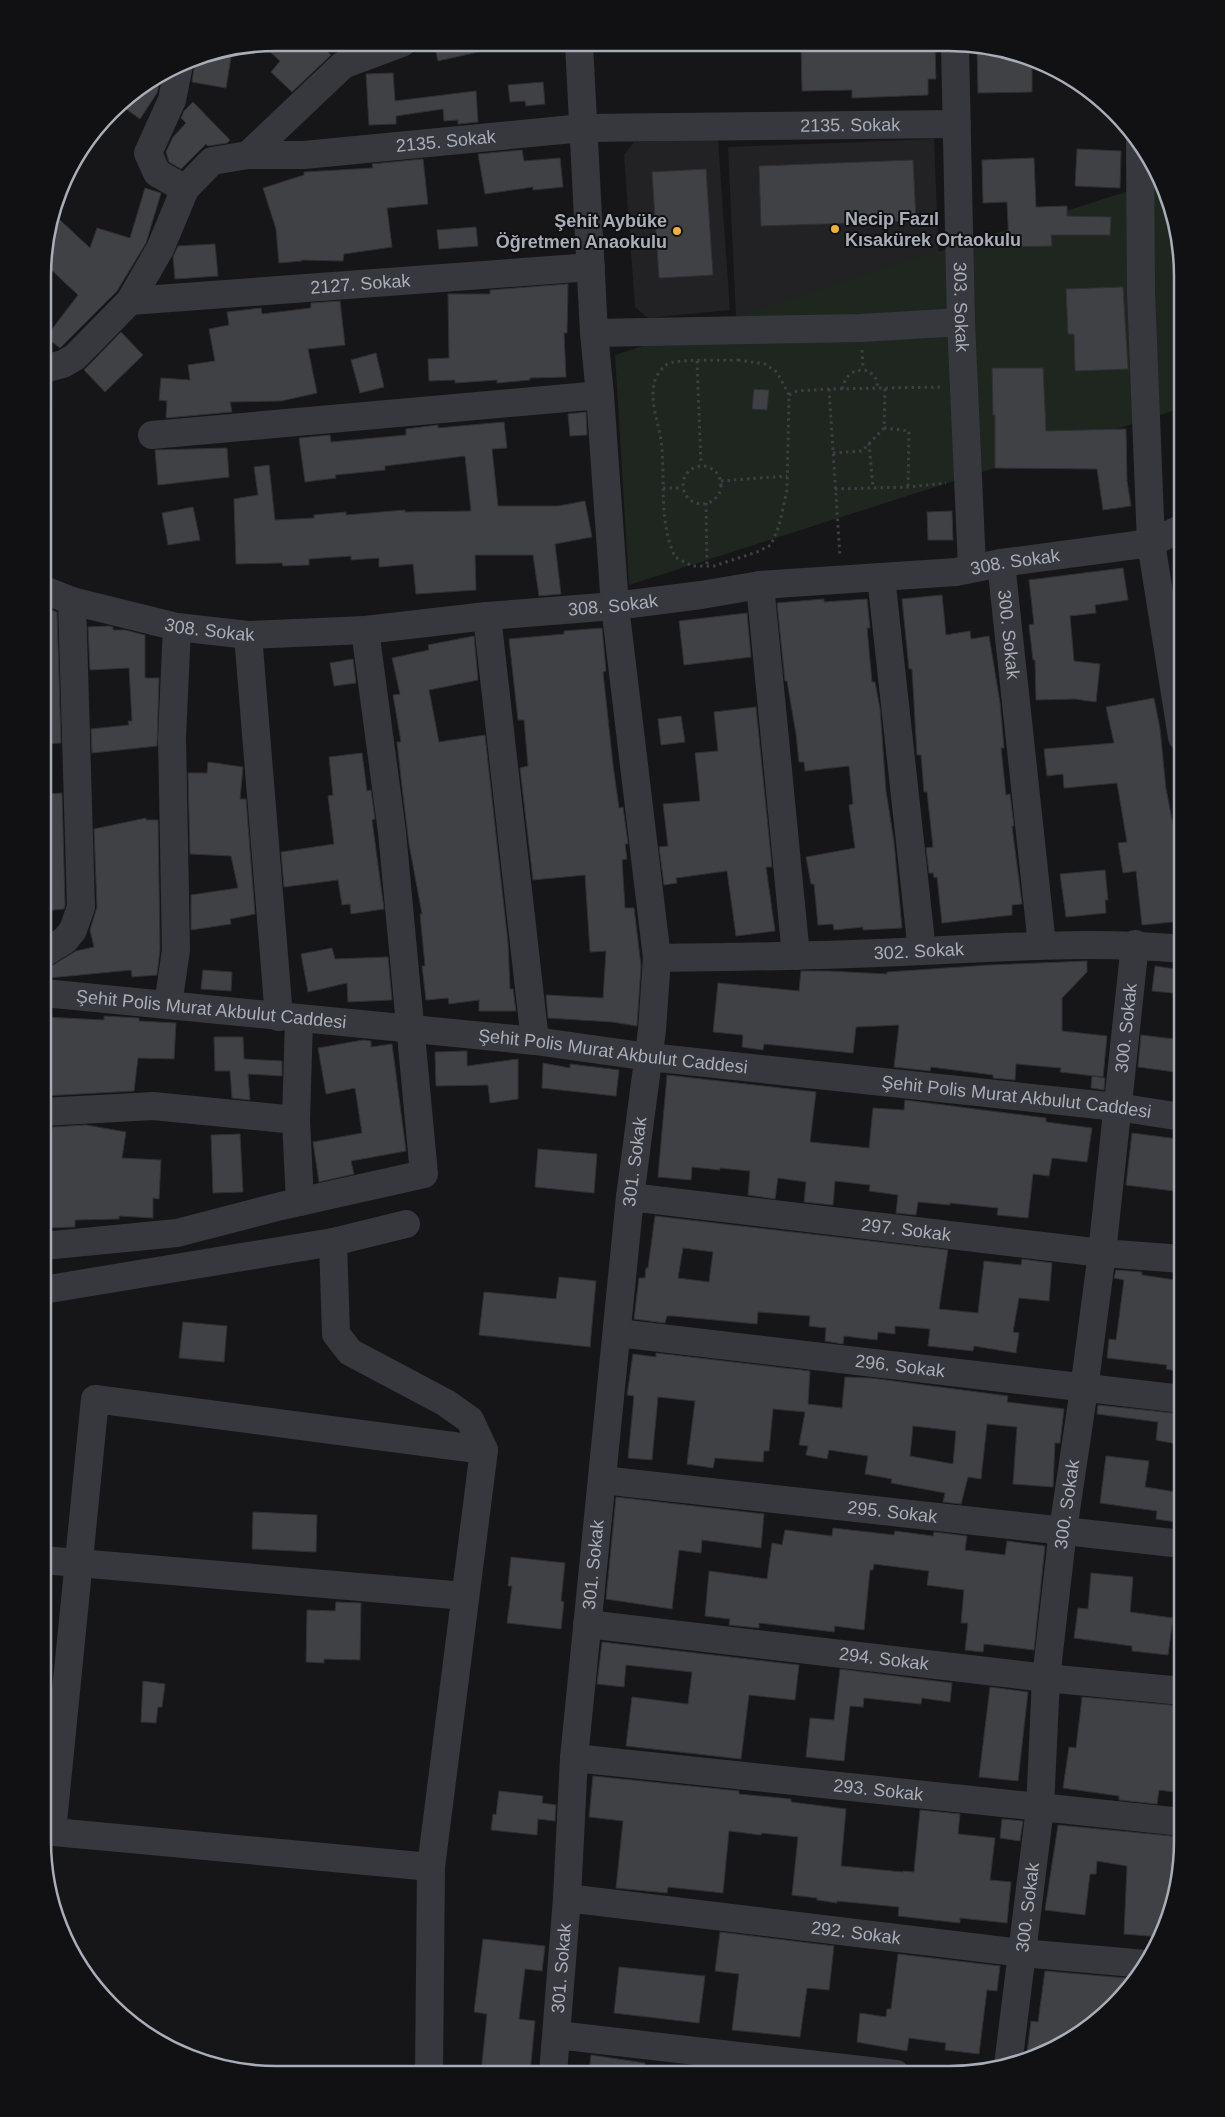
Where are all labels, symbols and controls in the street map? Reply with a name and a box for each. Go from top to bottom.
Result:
street label: 2135. Sokak [800,115,901,136]
street label: 2135. Sokak [395,126,498,156]
place label: Necip Fazıl Kısakürek Ortaokulu [845,209,1021,250]
place label: Şehit Aybüke Öğretmen Anaokulu [496,211,667,252]
marker: Necip Fazıl Kısakürek Ortaokulu [829,223,841,235]
marker: Şehit Aybüke Öğretmen Anaokulu [671,225,683,237]
street label: 303. Sokak [950,262,972,353]
street label: 2127. Sokak [310,270,412,298]
street label: 308. Sokak [969,545,1062,579]
street label: 300. Sokak [994,589,1024,681]
street label: 308. Sokak [567,590,660,620]
street label: 308. Sokak [163,614,256,645]
street label: 302. Sokak [873,939,965,963]
street label: 300. Sokak [1111,981,1141,1074]
street label: Şehit Polis Murat Akbulut Caddesi [75,986,347,1032]
street label: Şehit Polis Murat Akbulut Caddesi [477,1026,749,1077]
street label: Şehit Polis Murat Akbulut Caddesi [880,1072,1153,1122]
street label: 301. Sokak [619,1115,651,1208]
street label: 297. Sokak [860,1215,953,1245]
street label: 296. Sokak [854,1351,947,1381]
street label: 300. Sokak [1051,1457,1083,1550]
street label: 295. Sokak [846,1497,939,1527]
street label: 301. Sokak [579,1518,608,1611]
street label: 294. Sokak [838,1644,931,1674]
street label: 293. Sokak [832,1775,925,1805]
street label: 300. Sokak [1012,1860,1043,1953]
street label: 292. Sokak [810,1918,903,1948]
street label: 301. Sokak [548,1922,575,2014]

